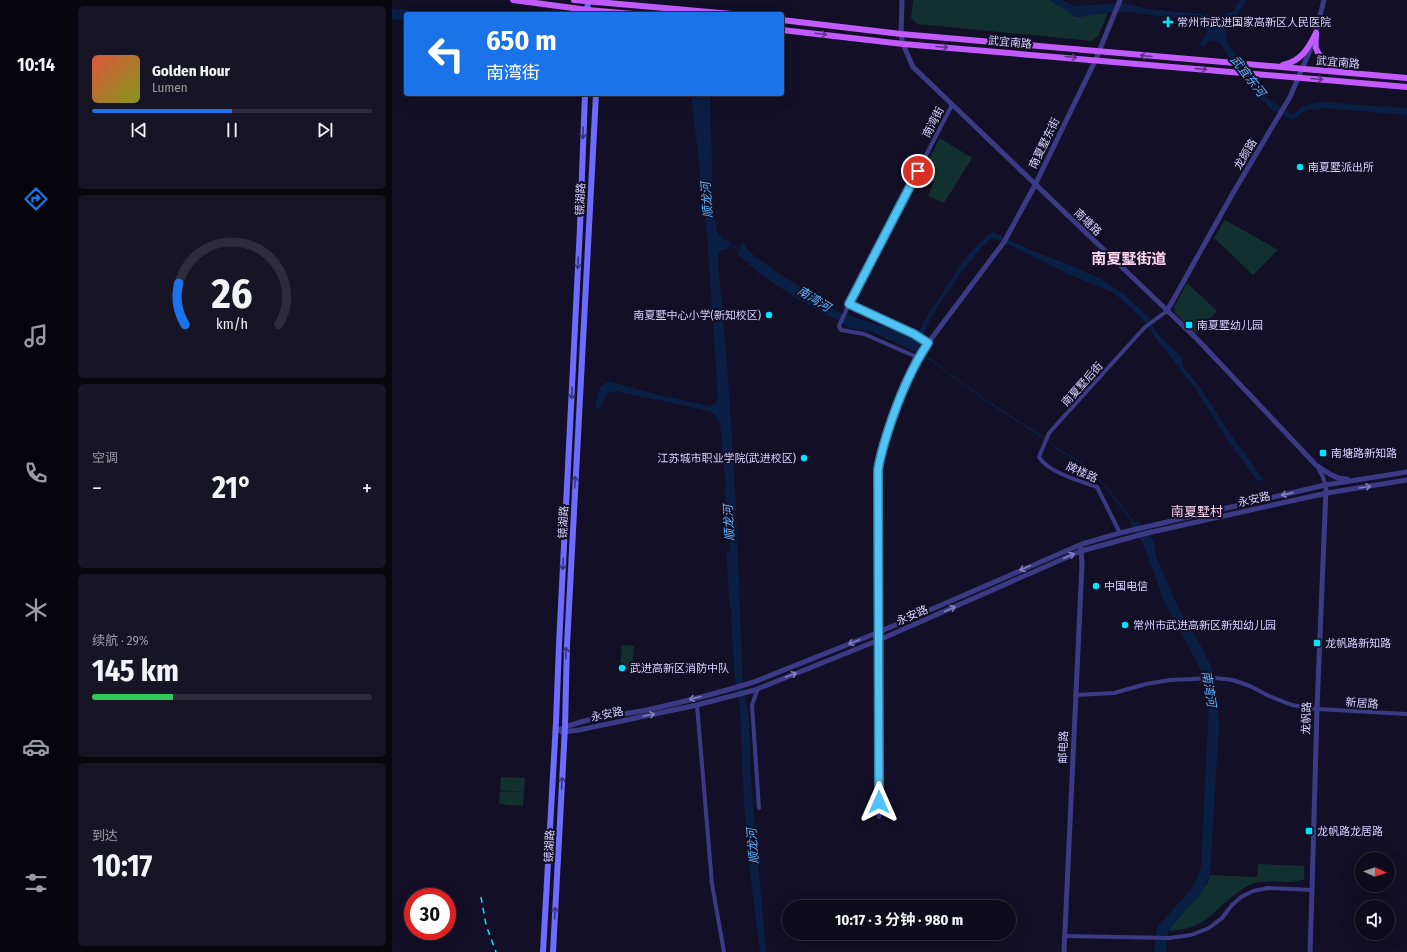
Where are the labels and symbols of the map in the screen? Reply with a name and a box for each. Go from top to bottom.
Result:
marker: 常州市武进国家高新区人民医院 [1162,16,1174,28]
place label: 常州市武进国家高新区人民医院 [1177,16,1331,29]
one-way arrow [814,30,827,38]
street label: 武宜南路 [987,34,1032,51]
one-way arrow [935,43,948,50]
one-way arrow [1140,52,1153,59]
water label: 武宜东河 [1228,53,1270,101]
one-way arrow [1064,54,1077,61]
street label: 武宜南路 [1315,54,1360,71]
one-way arrow [1194,65,1207,72]
one-way arrow [1310,75,1323,82]
street label: 南湾街 [920,105,947,140]
street label: 南夏墅东街 [1027,116,1062,171]
one-way arrow [580,126,587,139]
street label: 龙颜路 [1231,137,1259,172]
pin [901,154,935,188]
place label: 南夏墅派出所 [1308,161,1374,174]
marker: 南夏墅派出所 [1295,162,1305,172]
water label: 顺龙河 [699,180,715,218]
street label: 镜湖路 [573,182,588,216]
street label: 南塘路 [1071,206,1104,238]
district label: 南夏墅街道 [1091,250,1167,268]
one-way arrow [575,256,582,269]
water label: 南湾河 [795,284,835,316]
place label: 南夏墅中心小学(新知校区) [634,309,761,322]
marker: 南夏墅中心小学(新知校区) [764,310,774,320]
place label: 南夏墅幼儿园 [1197,319,1263,332]
marker: 南夏墅幼儿园 [1184,320,1194,330]
street label: 南夏墅后街 [1059,360,1106,409]
one-way arrow [568,386,575,399]
place label: 南塘路新知路 [1331,447,1397,460]
marker: 南塘路新知路 [1318,448,1328,458]
place label: 江苏城市职业学院(武进校区) [658,452,796,465]
marker: 江苏城市职业学院(武进校区) [799,453,809,463]
street label: 牌楼路 [1064,460,1100,485]
one-way arrow [572,476,579,489]
one-way arrow [1358,483,1371,491]
street label: 永安路 [1237,489,1272,510]
one-way arrow [1281,491,1294,499]
water label: 顺龙河 [721,503,737,541]
district label: 南夏墅村 [1171,504,1223,519]
street label: 镜湖路 [556,505,571,539]
one-way arrow [1063,552,1075,559]
one-way arrow [559,557,566,570]
one-way arrow [1020,565,1032,572]
place label: 中国电信 [1104,580,1148,593]
marker: 中国电信 [1091,581,1101,591]
street label: 永安路 [894,603,930,628]
one-way arrow [944,605,956,612]
place label: 常州市武进高新区新知幼儿园 [1133,619,1276,632]
marker: 常州市武进高新区新知幼儿园 [1120,620,1130,630]
place label: 龙帆路新知路 [1325,637,1391,650]
one-way arrow [849,638,861,646]
marker: 龙帆路新知路 [1312,638,1322,648]
one-way arrow [563,647,570,660]
place label: 武进高新区消防中队 [630,662,729,675]
marker: 武进高新区消防中队 [617,663,627,673]
water label: 南湾河 [1199,670,1219,710]
one-way arrow [785,671,797,678]
one-way arrow [689,695,702,702]
street label: 新居路 [1345,696,1379,711]
street label: 龙帆路 [1299,701,1314,735]
street label: 永安路 [590,705,625,724]
one-way arrow [642,711,655,719]
street label: 邮电路 [1056,730,1071,764]
one-way arrow [558,777,565,790]
position arrow [858,781,900,823]
water label: 顺龙河 [744,825,762,865]
place label: 龙帆路龙居路 [1317,825,1383,838]
marker: 龙帆路龙居路 [1304,826,1314,836]
street label: 镜湖路 [542,829,557,863]
north arrow [1355,852,1395,892]
speed limit sign: 30 [404,888,456,940]
one-way arrow [551,907,559,920]

